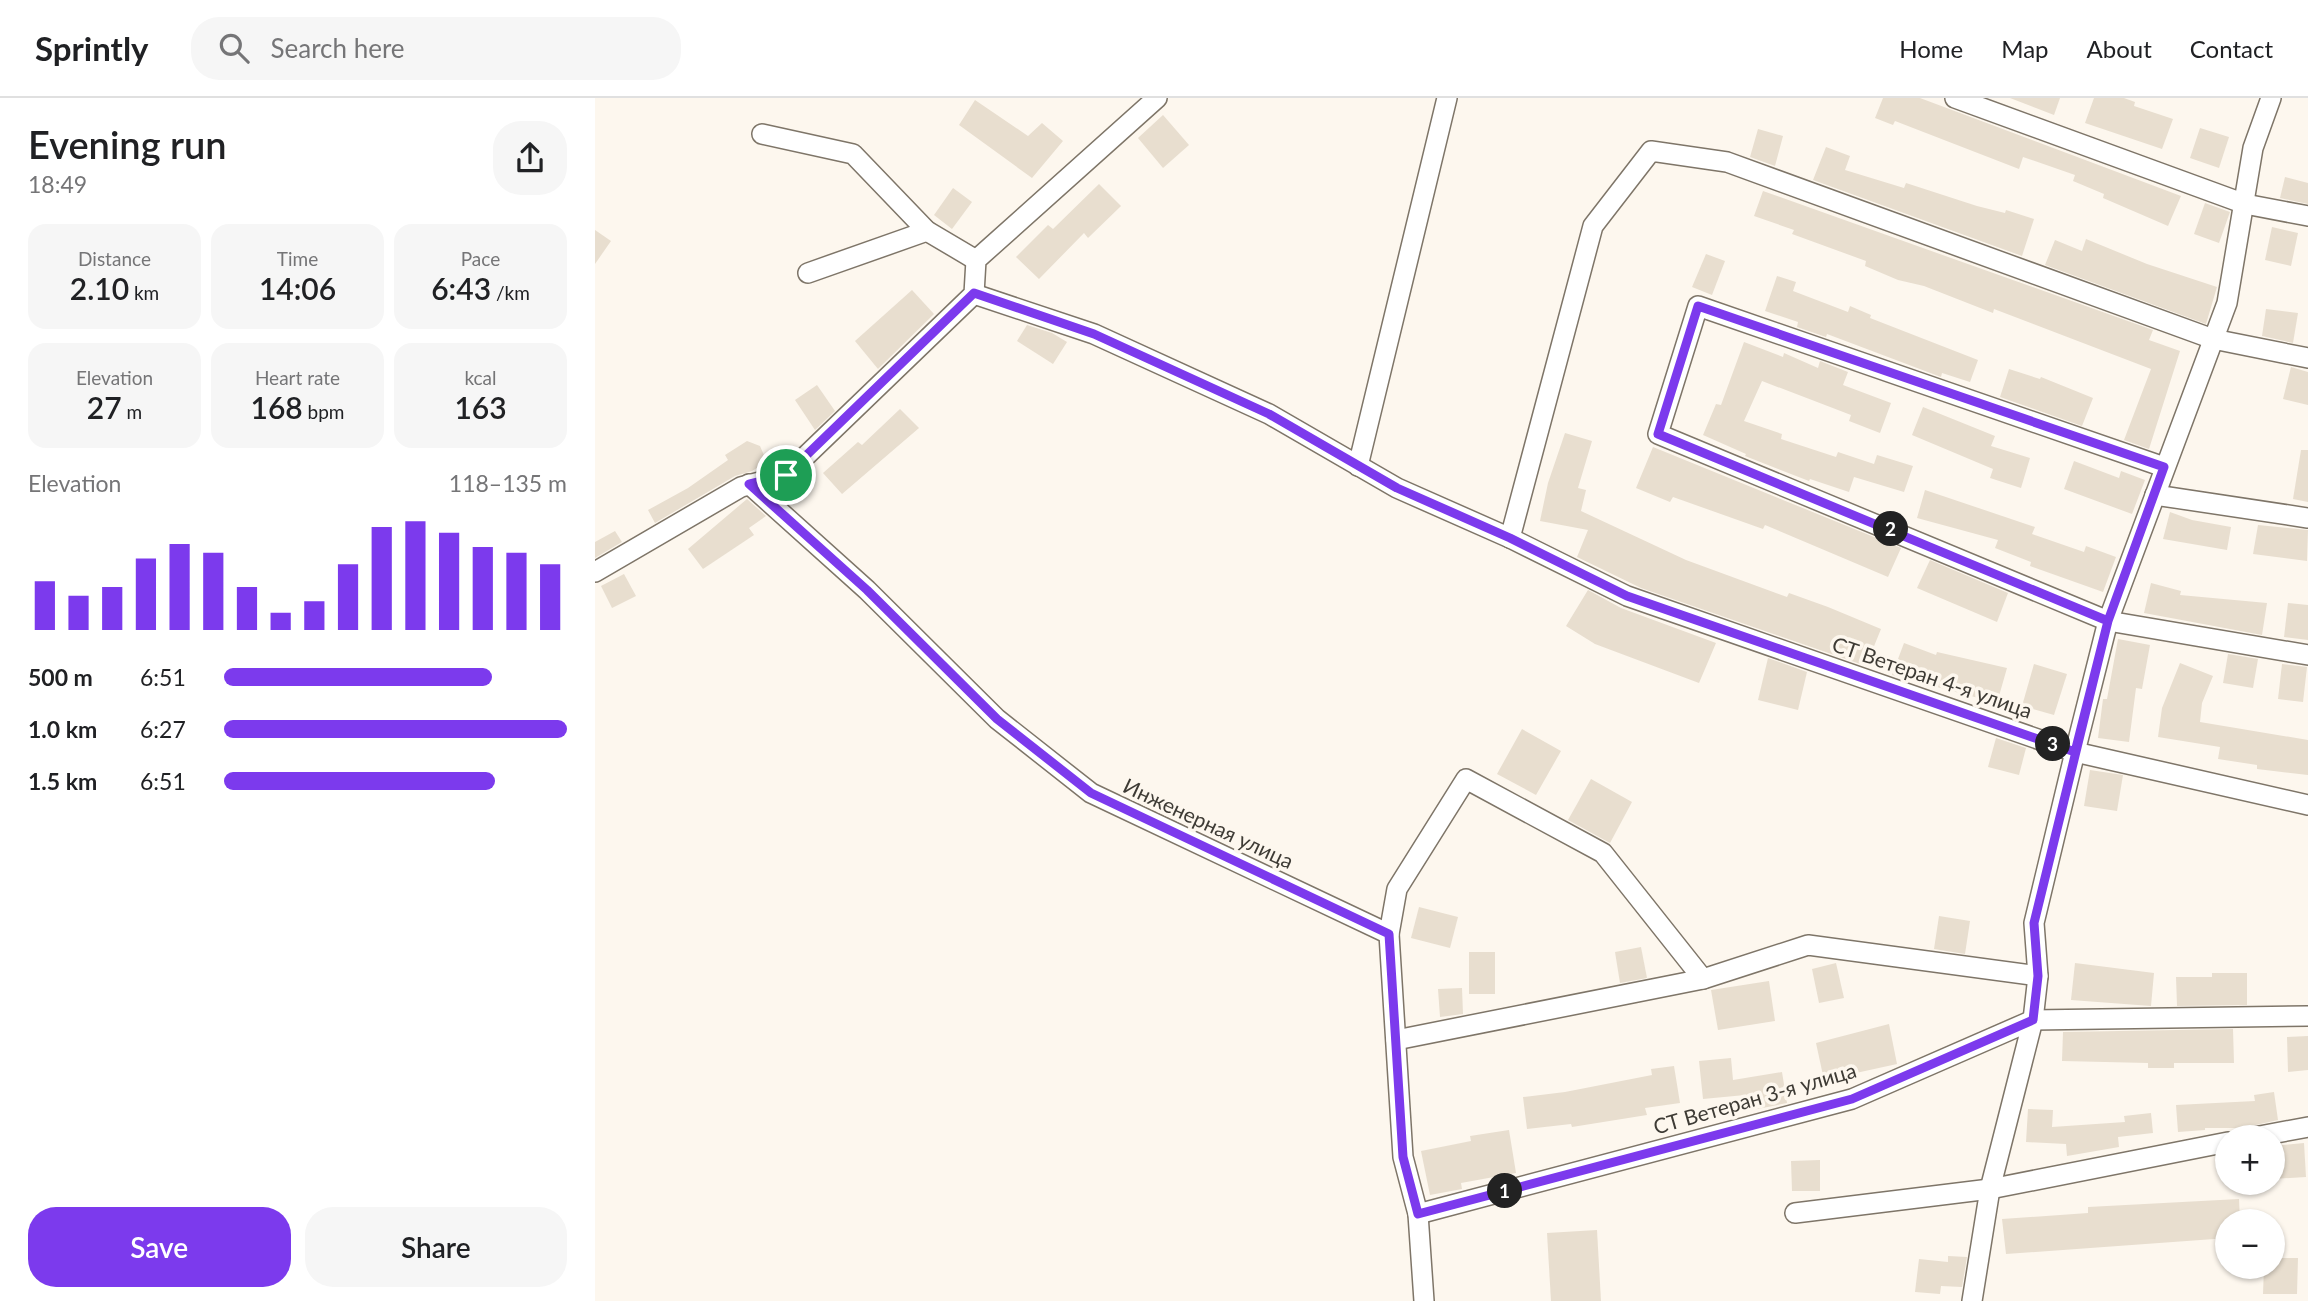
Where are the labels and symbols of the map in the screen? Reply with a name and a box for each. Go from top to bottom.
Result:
pin [756,445,816,505]
pin: 2 [1873,512,1909,546]
street label: СТ Ветеран 4-я улица [1829,631,2036,723]
pin: 3 [2035,726,2071,762]
street label: Инженерная улица [1120,772,1298,873]
street label: СТ Ветеран 3-я улица [1650,1057,1859,1139]
pin: 1 [1487,1174,1523,1208]

